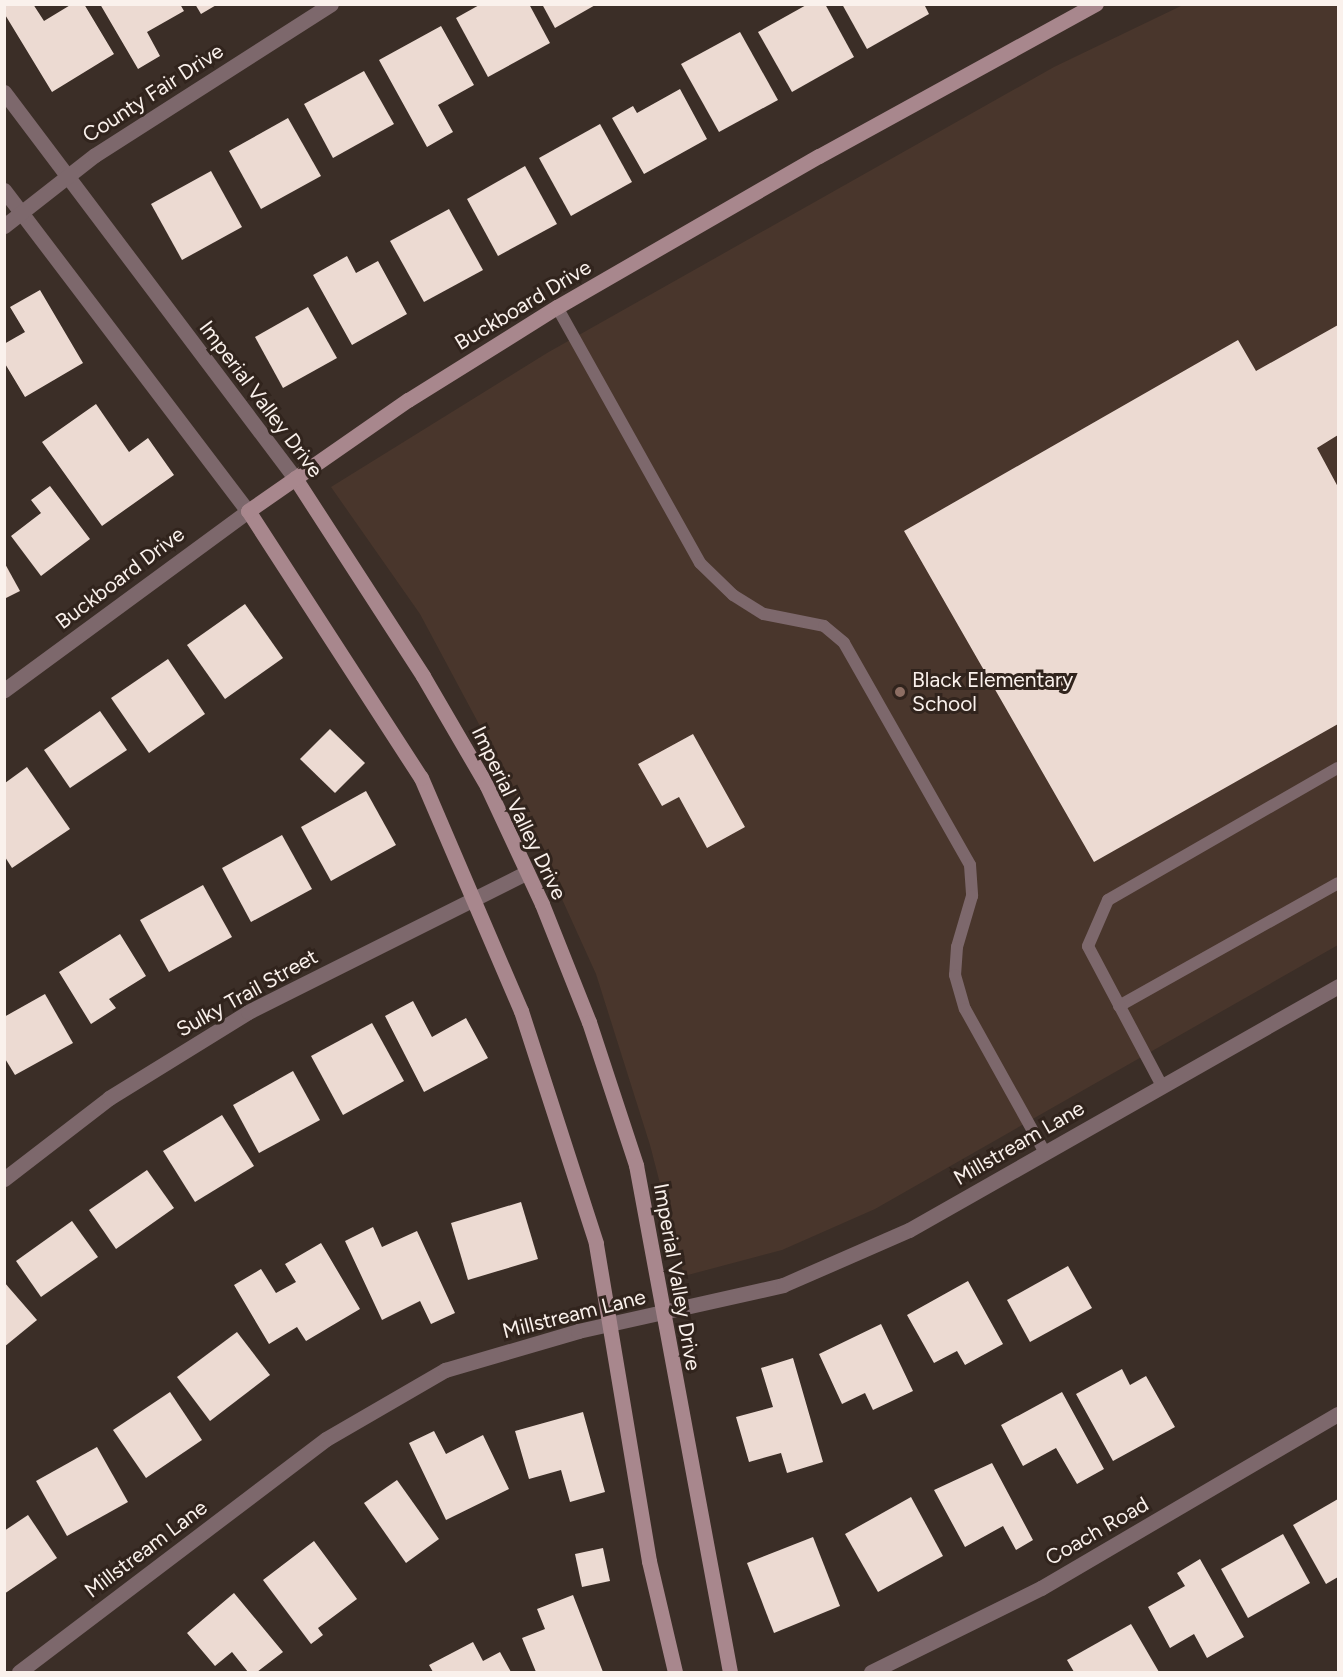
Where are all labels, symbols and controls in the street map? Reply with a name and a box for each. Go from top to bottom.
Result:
street label: County Fair Drive [78,38,228,148]
street label: Buckboard Drive [450,254,596,356]
street label: Imperial Valley Drive [194,316,328,482]
street label: Buckboard Drive [51,521,189,635]
place label: Black Elementary School [912,667,1073,717]
marker: Black Elementary School [893,685,907,699]
street label: Imperial Valley Drive [466,722,572,904]
street label: Sulky Trail Street [172,944,322,1042]
street label: Millstream Lane [949,1095,1089,1191]
street label: Imperial Valley Drive [648,1181,706,1373]
street label: Millstream Lane [500,1284,648,1344]
street label: Coach Road [1041,1491,1153,1571]
street label: Millstream Lane [80,1495,212,1603]

